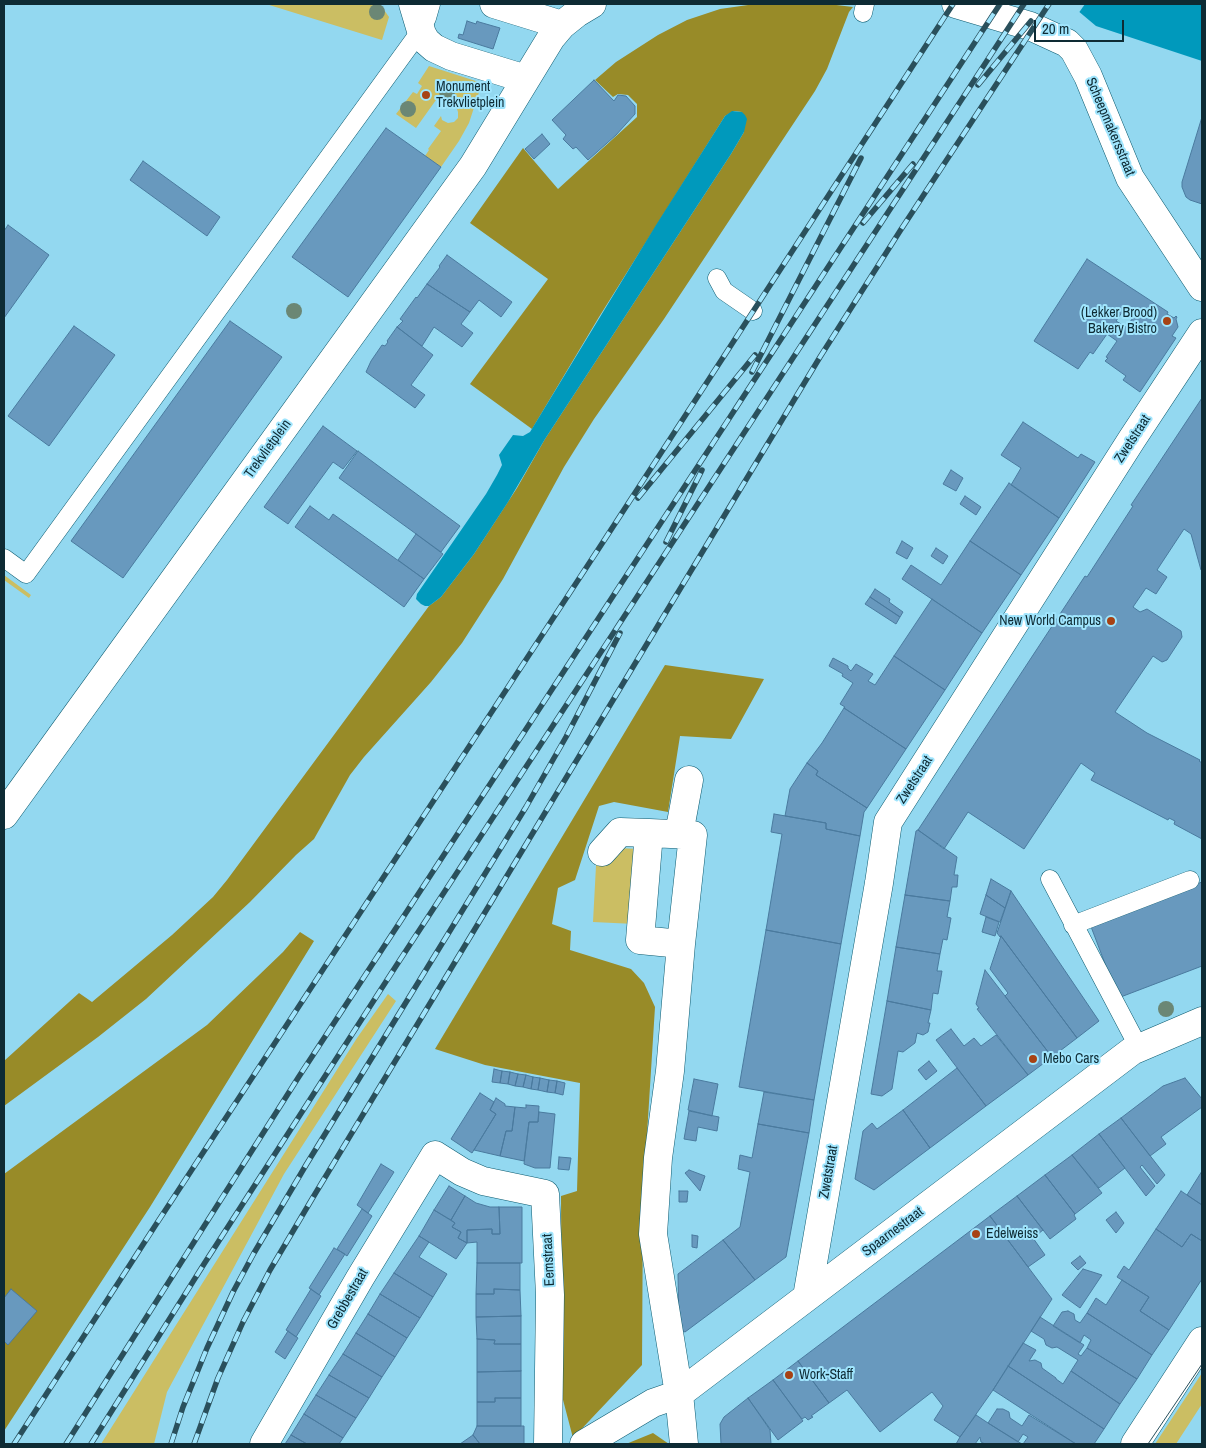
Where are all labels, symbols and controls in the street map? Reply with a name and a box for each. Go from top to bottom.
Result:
scale bar [1036,10,1126,42]
text: 20 m [1042,18,1069,39]
street label: Scheepmakersstraat [1082,75,1138,179]
place label: Monument Trekvlietplein [436,79,504,111]
marker: Monument Trekvlietplein [420,89,432,101]
place label: (Lekker Brood) Bakery Bistro [1081,305,1157,338]
marker: (Lekker Brood) Bakery Bistro [1161,315,1173,327]
street label: Zwetstraat [1111,412,1155,466]
street label: Trekvlietplein [241,416,295,482]
place label: New World Campus [999,613,1101,629]
marker: New World Campus [1105,615,1117,627]
street label: Zwetstraat [893,753,937,807]
place label: Mebo Cars [1043,1051,1099,1067]
marker: Mebo Cars [1027,1053,1039,1065]
street label: Zwetstraat [816,1144,842,1200]
street label: Spaarnestraat [859,1204,927,1260]
place label: Edelweiss [986,1226,1038,1242]
marker: Edelweiss [970,1228,982,1240]
street label: Eemstraat [539,1233,559,1287]
street label: Grebbestraat [324,1266,372,1332]
place label: Work-Staff [799,1367,853,1383]
marker: Work-Staff [783,1369,795,1381]

